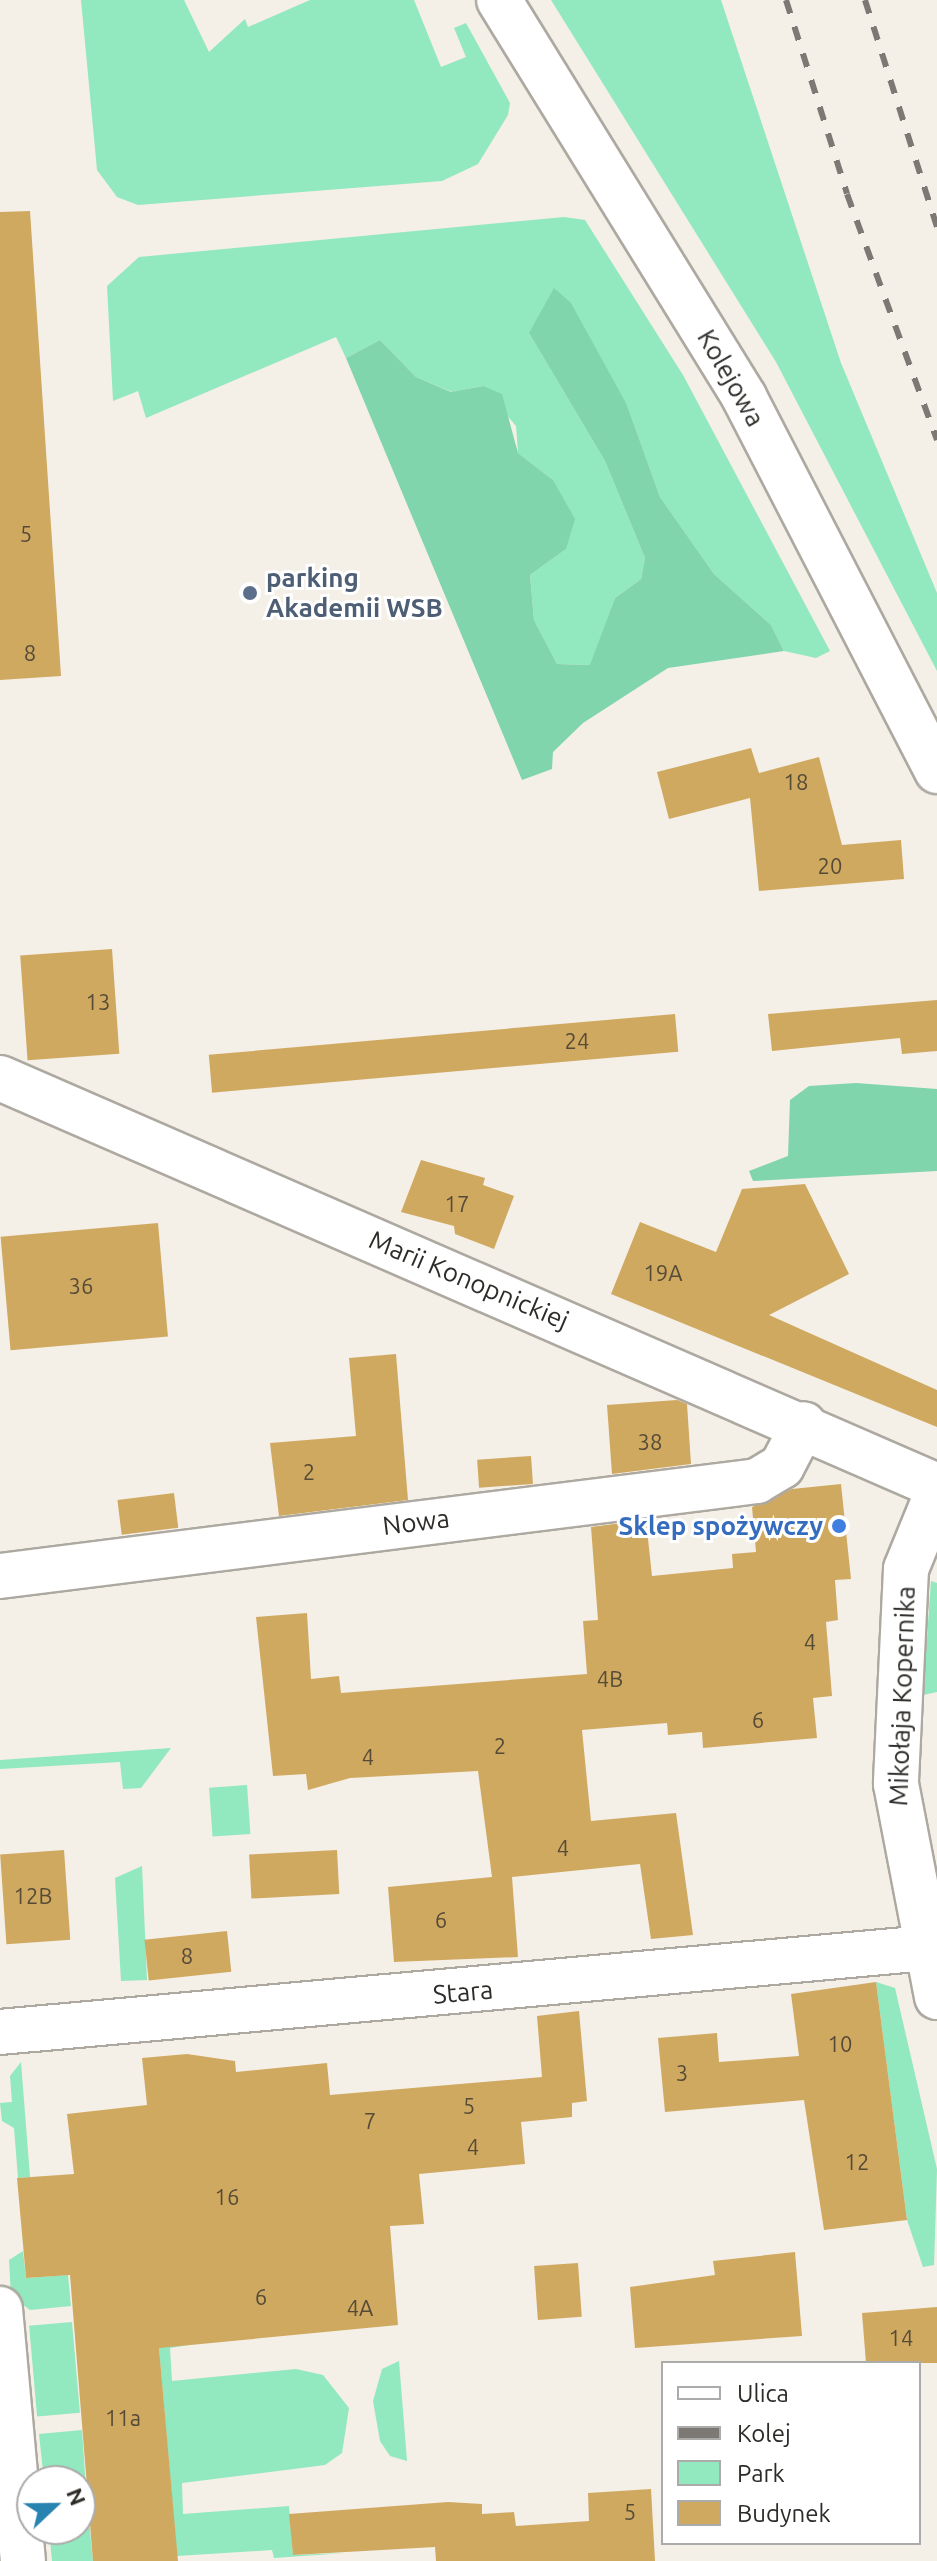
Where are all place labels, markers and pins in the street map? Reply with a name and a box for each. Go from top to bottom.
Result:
place label: parking Akademii WSB [266,562,443,624]
marker: parking Akademii WSB [241,584,259,602]
place label: Sklep spożywczy [619,1510,823,1542]
marker: Sklep spożywczy [830,1517,848,1535]

